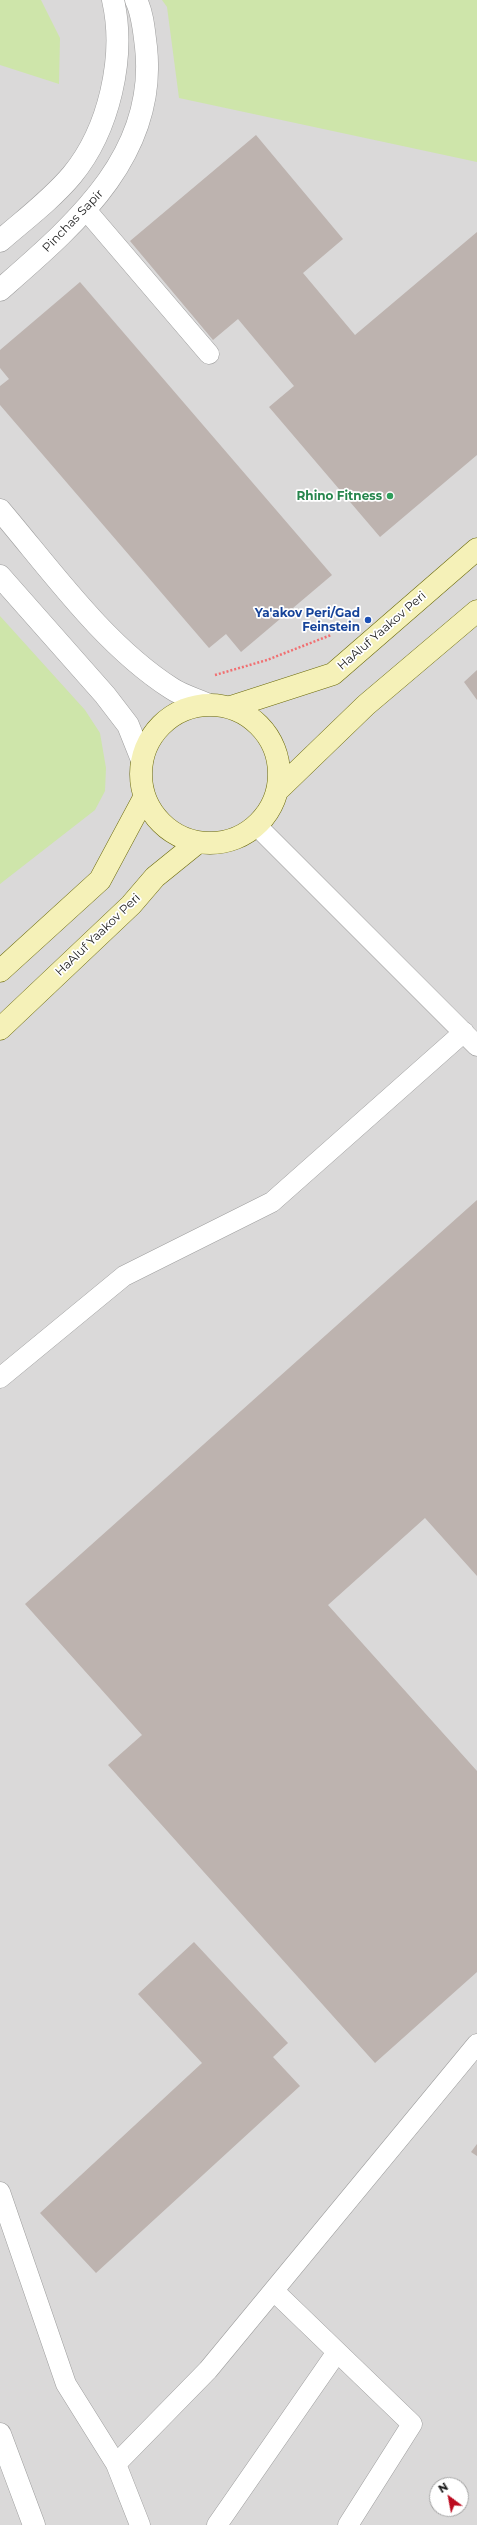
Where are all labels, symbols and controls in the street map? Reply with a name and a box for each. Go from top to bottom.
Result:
street label: Pinchas Sapir [40,187,106,255]
place label: Rhino Fitness [297,489,382,503]
marker: Rhino Fitness [385,491,395,501]
street label: HaAluf Yaakov Peri [335,589,429,673]
place label: Ya'akov Peri/Gad Feinstein [255,606,360,634]
marker: Ya'akov Peri/Gad Feinstein [363,615,373,625]
street label: HaAluf Yaakov Peri [53,891,143,979]
north arrow [429,2477,469,2517]
text: N [436,2479,451,2496]

